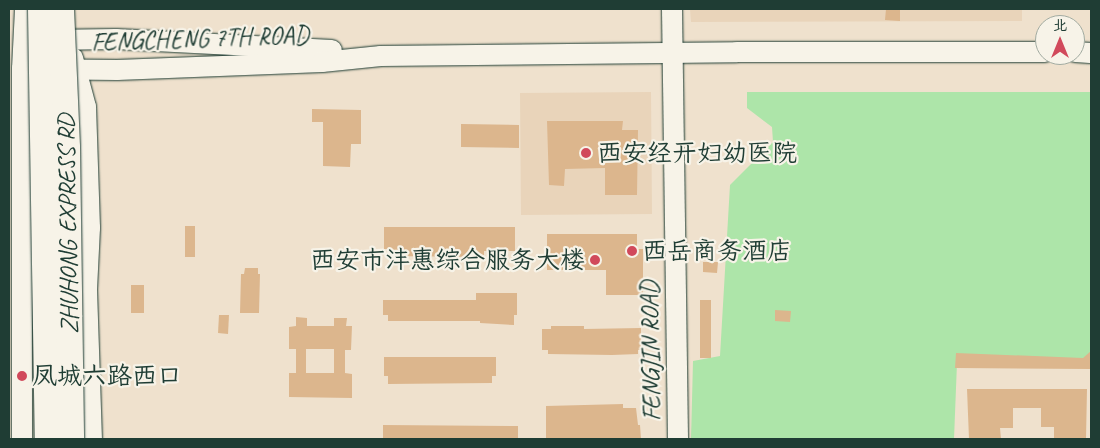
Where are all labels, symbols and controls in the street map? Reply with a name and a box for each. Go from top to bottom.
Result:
north arrow [1035,15,1085,65]
text: 北 [1053,17,1067,34]
street label: FENGCHENG 7TH ROAD [90,20,310,58]
street label: ZHUHONG EXPRESS RD [51,114,85,334]
place label: 西安经开妇幼医院 [597,138,797,168]
marker: 西安经开妇幼医院 [579,146,593,160]
place label: 西岳商务酒店 [642,236,792,266]
place label: 西安市沣惠综合服务大楼 [310,245,585,275]
marker: 西岳商务酒店 [626,245,638,257]
marker: 西安市沣惠综合服务大楼 [589,254,601,266]
street label: FENGJIN ROAD [635,280,667,422]
place label: 凤城六路西口 [32,361,182,391]
marker: 凤城六路西口 [16,370,28,382]

